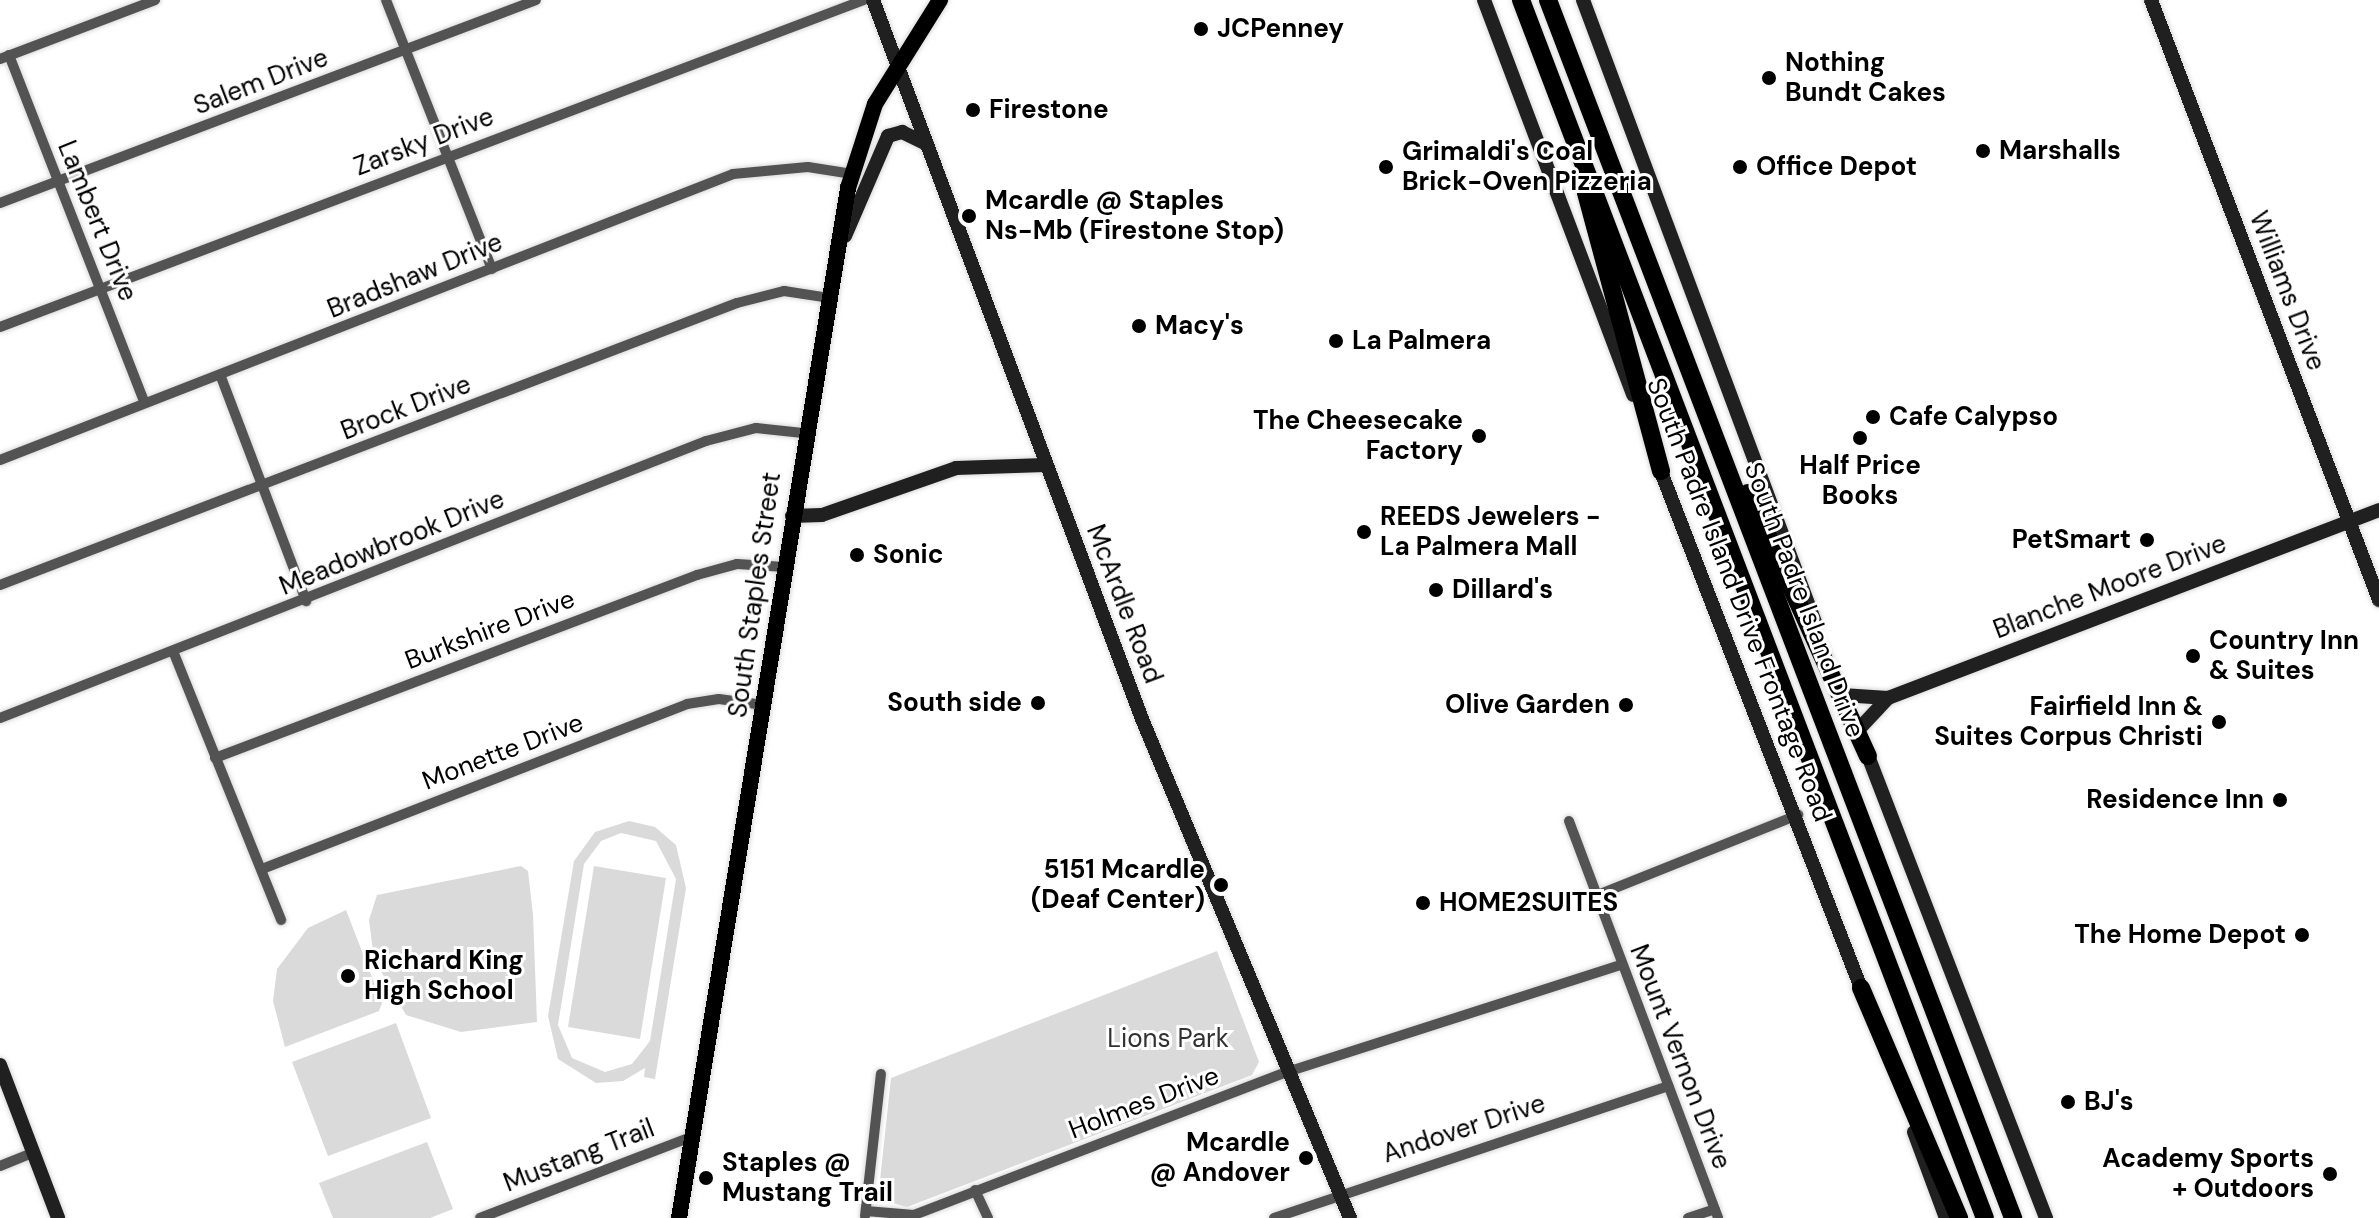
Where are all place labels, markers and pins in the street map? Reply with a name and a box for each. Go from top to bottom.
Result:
place label: JCPenney [1217,13,1344,45]
marker: JCPenney [1192,20,1210,38]
place label: Nothing Bundt Cakes [1785,47,1946,108]
marker: Nothing Bundt Cakes [1760,69,1778,87]
place label: Firestone [989,94,1109,126]
marker: Firestone [964,101,982,119]
place label: Marshalls [1999,135,2121,167]
place label: Grimaldi's Coal Brick-Oven Pizzeria [1402,136,1652,198]
marker: Marshalls [1974,142,1992,160]
place label: Office Depot [1756,151,1917,183]
marker: Grimaldi's Coal Brick-Oven Pizzeria [1377,158,1395,176]
marker: Office Depot [1731,158,1749,176]
place label: Mcardle @ Staples Ns-Mb (Firestone Stop) [985,185,1284,246]
marker: Mcardle @ Staples Ns-Mb (Firestone Stop) [960,207,978,225]
place label: Macy's [1155,310,1244,342]
marker: Macy's [1130,317,1148,335]
place label: La Palmera [1352,325,1491,357]
marker: La Palmera [1327,332,1345,350]
place label: Cafe Calypso [1889,401,2058,433]
place label: The Cheesecake Factory [1253,405,1463,466]
marker: Cafe Calypso [1864,408,1882,426]
marker: The Cheesecake Factory [1470,427,1488,445]
marker: Half Price Books [1851,429,1869,447]
place label: Half Price Books [1799,450,1921,512]
place label: REEDS Jewelers - La Palmera Mall [1380,501,1601,562]
marker: REEDS Jewelers - La Palmera Mall [1355,523,1373,541]
place label: PetSmart [2012,524,2131,556]
marker: PetSmart [2138,531,2156,549]
place label: Sonic [873,539,944,571]
marker: Sonic [848,546,866,564]
place label: Dillard's [1452,574,1553,606]
marker: Dillard's [1427,581,1445,599]
place label: Country Inn & Suites [2209,625,2359,686]
marker: Country Inn & Suites [2184,647,2202,665]
place label: South side [887,687,1022,719]
place label: Olive Garden [1445,689,1610,721]
place label: Fairfield Inn & Suites Corpus Christi [1934,691,2203,752]
marker: South side [1029,694,1047,712]
marker: Olive Garden [1617,696,1635,714]
marker: Fairfield Inn & Suites Corpus Christi [2210,713,2228,731]
place label: Residence Inn [2086,784,2264,816]
marker: Residence Inn [2271,791,2289,809]
place label: 5151 Mcardle (Deaf Center) [1031,854,1205,916]
marker: 5151 Mcardle (Deaf Center) [1212,876,1230,894]
place label: HOME2SUITES [1439,887,1618,919]
marker: HOME2SUITES [1414,894,1432,912]
place label: The Home Depot [2074,919,2286,951]
marker: The Home Depot [2293,926,2311,944]
place label: Richard King High School [364,945,524,1006]
marker: Richard King High School [339,967,357,985]
place label: BJ's [2084,1086,2134,1118]
marker: BJ's [2059,1093,2077,1111]
place label: Mcardle @ Andover [1150,1127,1290,1188]
place label: Academy Sports + Outdoors [2102,1143,2314,1204]
place label: Staples @ Mustang Trail [722,1147,893,1208]
marker: Mcardle @ Andover [1297,1149,1315,1167]
marker: Academy Sports + Outdoors [2321,1165,2339,1183]
marker: Staples @ Mustang Trail [697,1169,715,1187]

